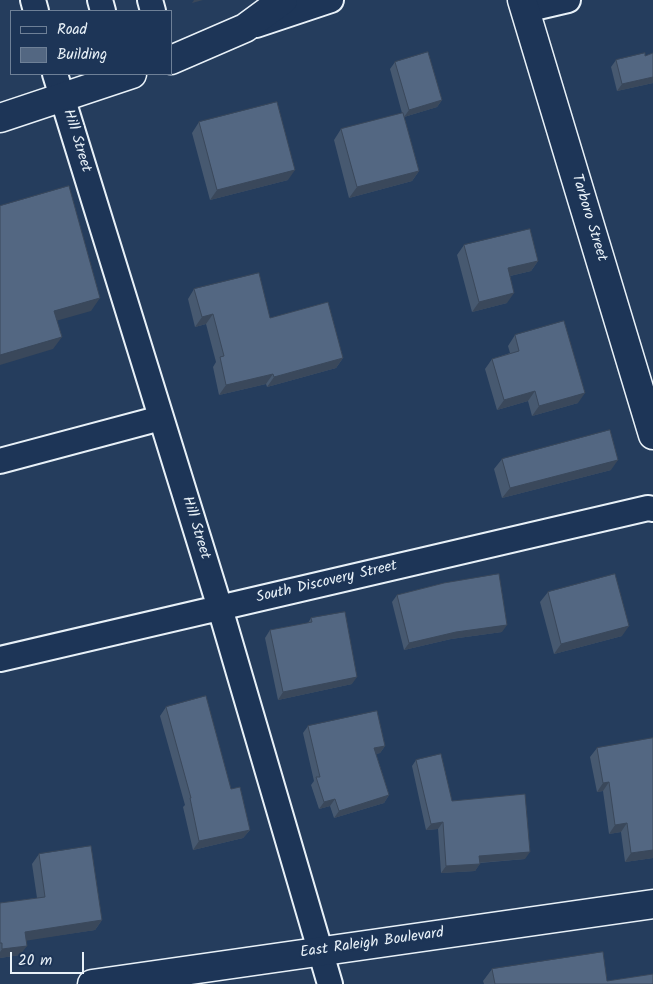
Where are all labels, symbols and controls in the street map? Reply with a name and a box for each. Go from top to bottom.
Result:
legend [10,10,172,75]
text: Road [57,18,87,42]
text: Building [57,43,107,67]
street label: Hill Street [58,107,94,175]
street label: Tarboro Street [566,172,610,264]
street label: Hill Street [177,494,213,562]
street label: South Discovery Street [255,558,399,608]
street label: East Raleigh Boulevard [299,925,445,963]
scale bar [12,942,86,974]
text: 20 m [18,949,52,973]

